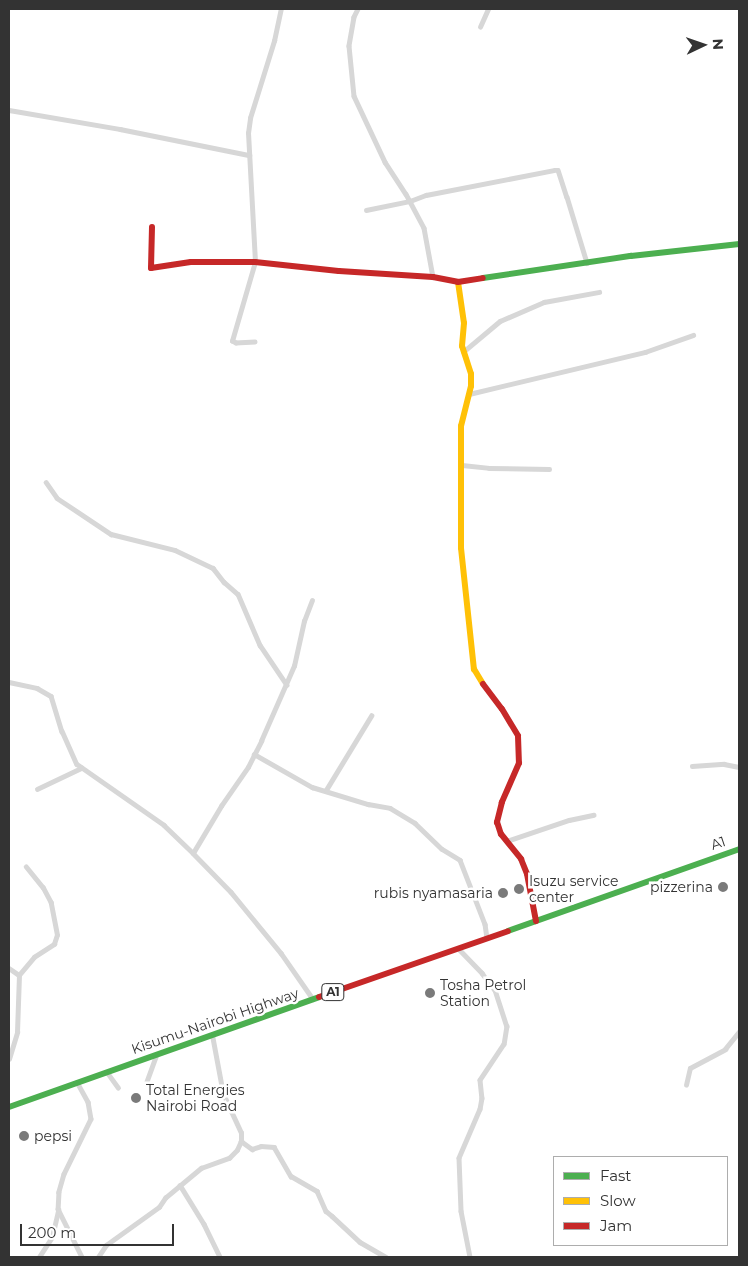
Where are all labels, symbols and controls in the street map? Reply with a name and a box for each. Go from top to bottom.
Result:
north arrow [678,20,728,70]
text: N [709,38,727,50]
street label: A1 [708,833,728,853]
place label: Isuzu service center [529,873,618,906]
place label: pizzerina [650,879,713,895]
marker: pizzerina [717,881,729,893]
marker: Isuzu service center [513,883,525,895]
place label: rubis nyamasaria [374,885,493,901]
marker: rubis nyamasaria [497,887,509,899]
place label: Tosha Petrol Station [440,977,526,1010]
road number: A1 [320,982,346,1002]
street label: Kisumu-Nairobi Highway [129,984,301,1058]
marker: Tosha Petrol Station [424,987,436,999]
place label: Total Energies Nairobi Road [146,1082,245,1114]
marker: Total Energies Nairobi Road [130,1092,142,1104]
place label: pepsi [34,1128,72,1144]
marker: pepsi [18,1130,30,1142]
legend [553,1156,728,1246]
text: Fast [600,1166,631,1185]
text: Slow [600,1191,636,1210]
scale bar [22,1214,176,1246]
text: Jam [600,1216,632,1235]
text: 200 m [28,1223,76,1242]

